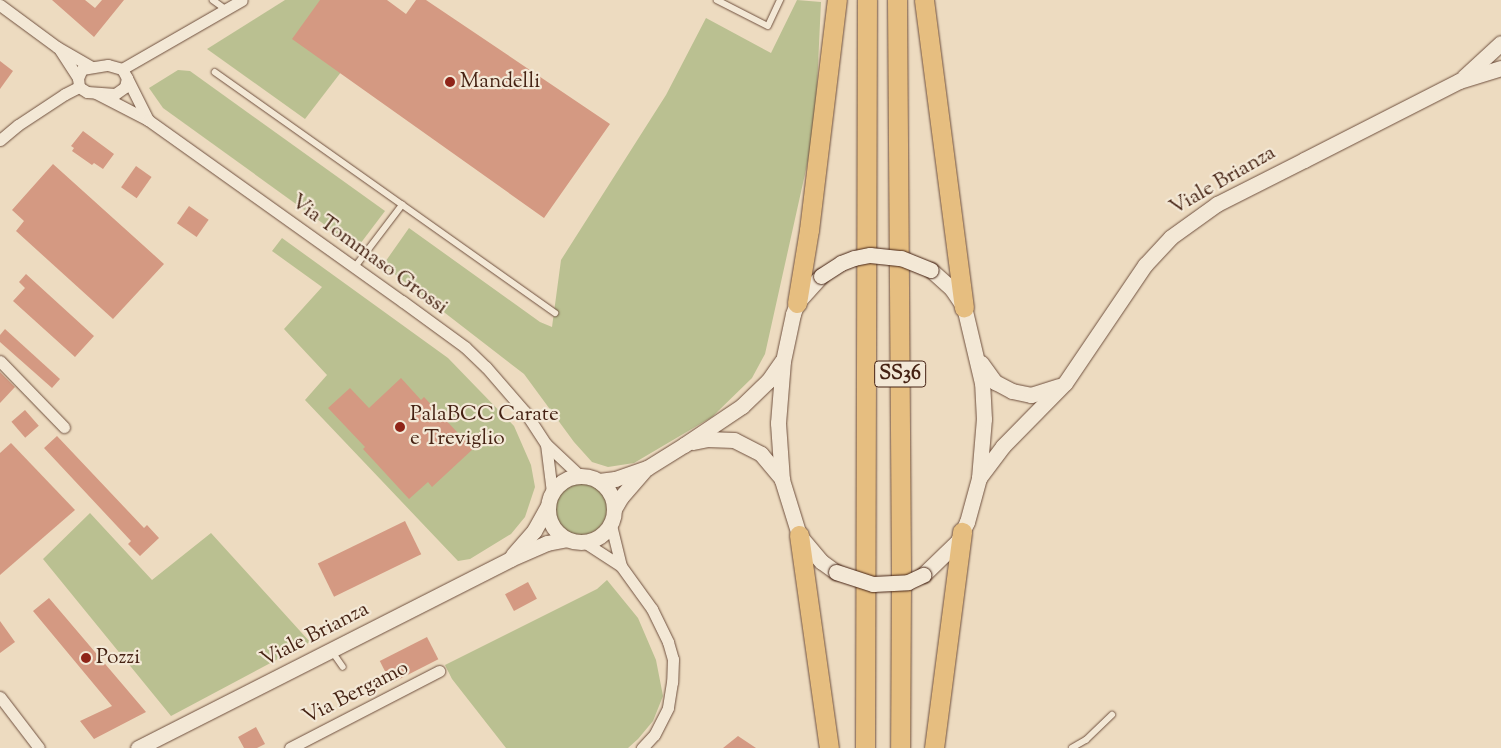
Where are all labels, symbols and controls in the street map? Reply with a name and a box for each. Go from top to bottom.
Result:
place label: Mandelli [460,69,540,95]
marker: Mandelli [444,76,456,88]
street label: Viale Brianza [1166,141,1280,221]
street label: Via Tommaso Grossi [286,190,452,320]
road number: SS36 [874,356,926,392]
place label: PalaBCC Carate e Treviglio [410,402,559,452]
marker: PalaBCC Carate e Treviglio [394,421,406,433]
street label: Viale Brianza [257,597,373,673]
place label: Pozzi [96,645,140,671]
marker: Pozzi [80,652,92,664]
street label: Via Bergamo [299,656,413,730]

